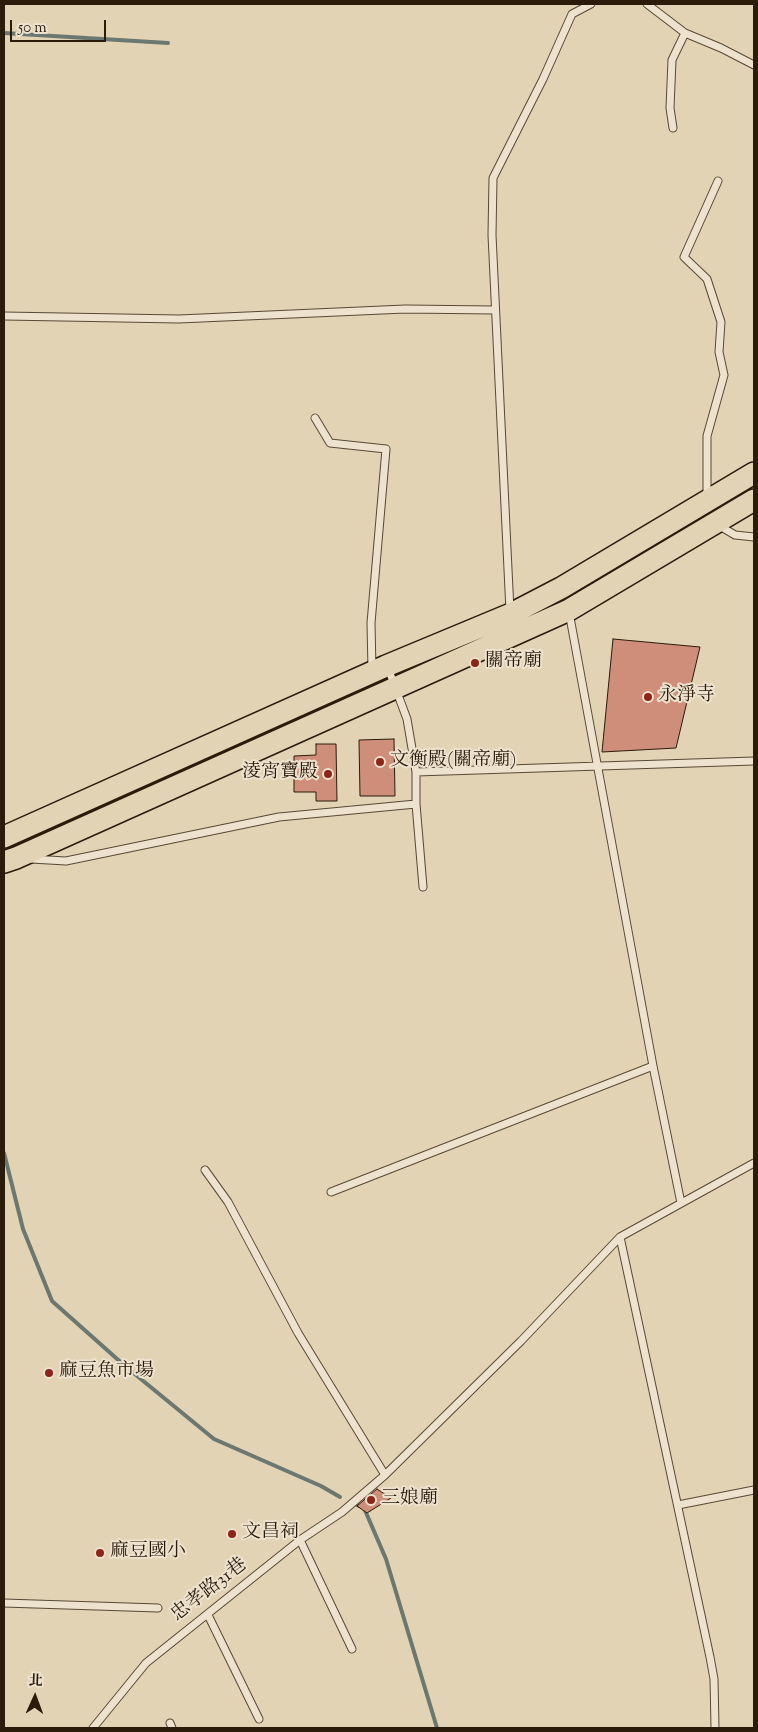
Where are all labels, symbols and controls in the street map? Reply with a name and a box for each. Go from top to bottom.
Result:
scale bar [12,10,109,42]
text: 50 m [18,18,47,39]
place label: 關帝廟 [485,652,542,674]
marker: 關帝廟 [469,657,481,669]
place label: 永淨寺 [658,686,715,708]
marker: 永淨寺 [642,691,654,703]
place label: 文衡殿(關帝廟) [390,751,516,773]
marker: 文衡殿(關帝廟) [374,756,386,768]
place label: 淩宵寶殿 [242,763,318,785]
marker: 淩宵寶殿 [322,768,334,780]
place label: 麻豆魚市場 [59,1362,154,1384]
marker: 麻豆魚市場 [43,1367,55,1379]
place label: 三娘廟 [381,1489,438,1511]
marker: 三娘廟 [365,1494,377,1506]
place label: 文昌祠 [242,1523,299,1545]
marker: 文昌祠 [226,1528,238,1540]
place label: 麻豆國小 [110,1542,186,1564]
marker: 麻豆國小 [94,1547,106,1559]
street label: 忠孝路31巷 [167,1554,253,1628]
north arrow [10,1672,60,1722]
text: 北 [28,1672,43,1692]

